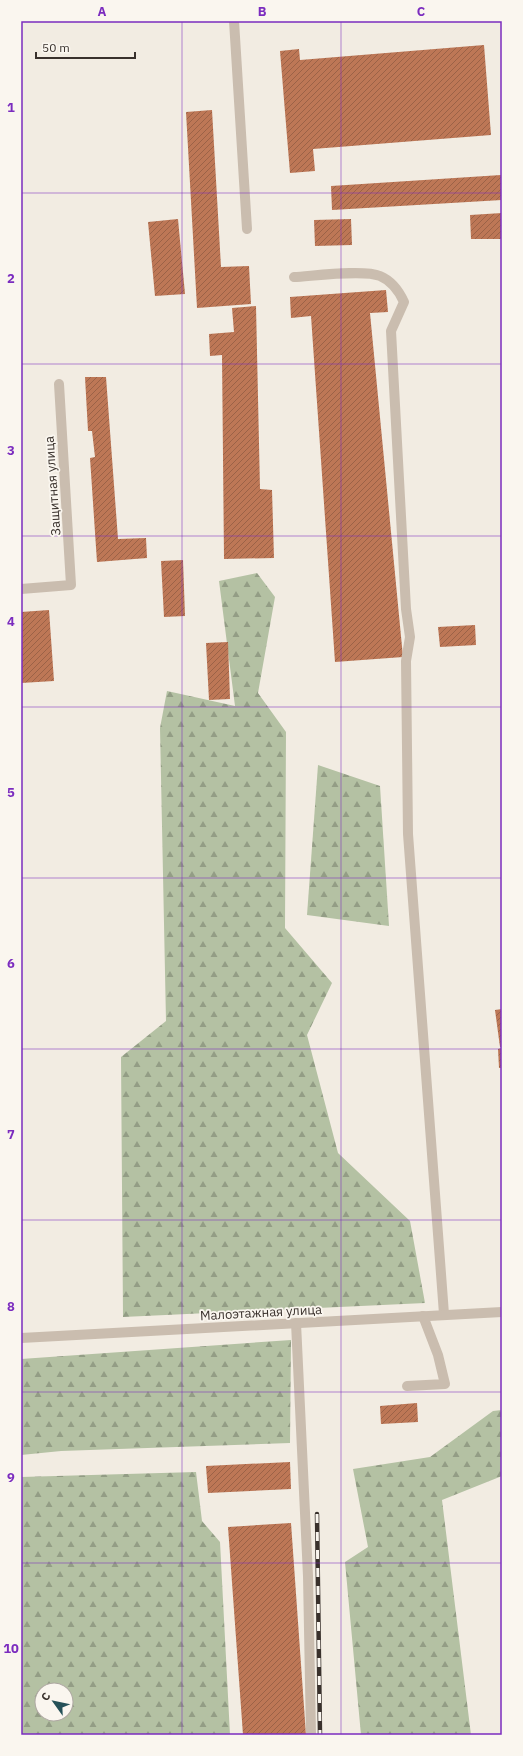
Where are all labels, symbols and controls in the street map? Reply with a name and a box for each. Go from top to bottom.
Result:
text: A [98,3,107,20]
text: B [258,3,267,20]
text: C [417,3,426,20]
scale bar [36,34,135,60]
text: 50 m [42,40,70,55]
text: 1 [7,99,15,116]
text: 2 [7,270,15,287]
street label: Защитная улица [41,436,64,536]
text: 3 [7,442,15,459]
text: 4 [7,613,15,630]
text: 5 [7,784,15,801]
text: 6 [7,955,15,972]
text: 7 [7,1126,15,1143]
text: 8 [7,1298,15,1315]
street label: Малоэтажная улица [200,1301,323,1324]
text: 9 [7,1469,15,1486]
text: 10 [3,1640,19,1657]
north arrow [34,1682,74,1722]
text: С [38,1690,53,1703]

